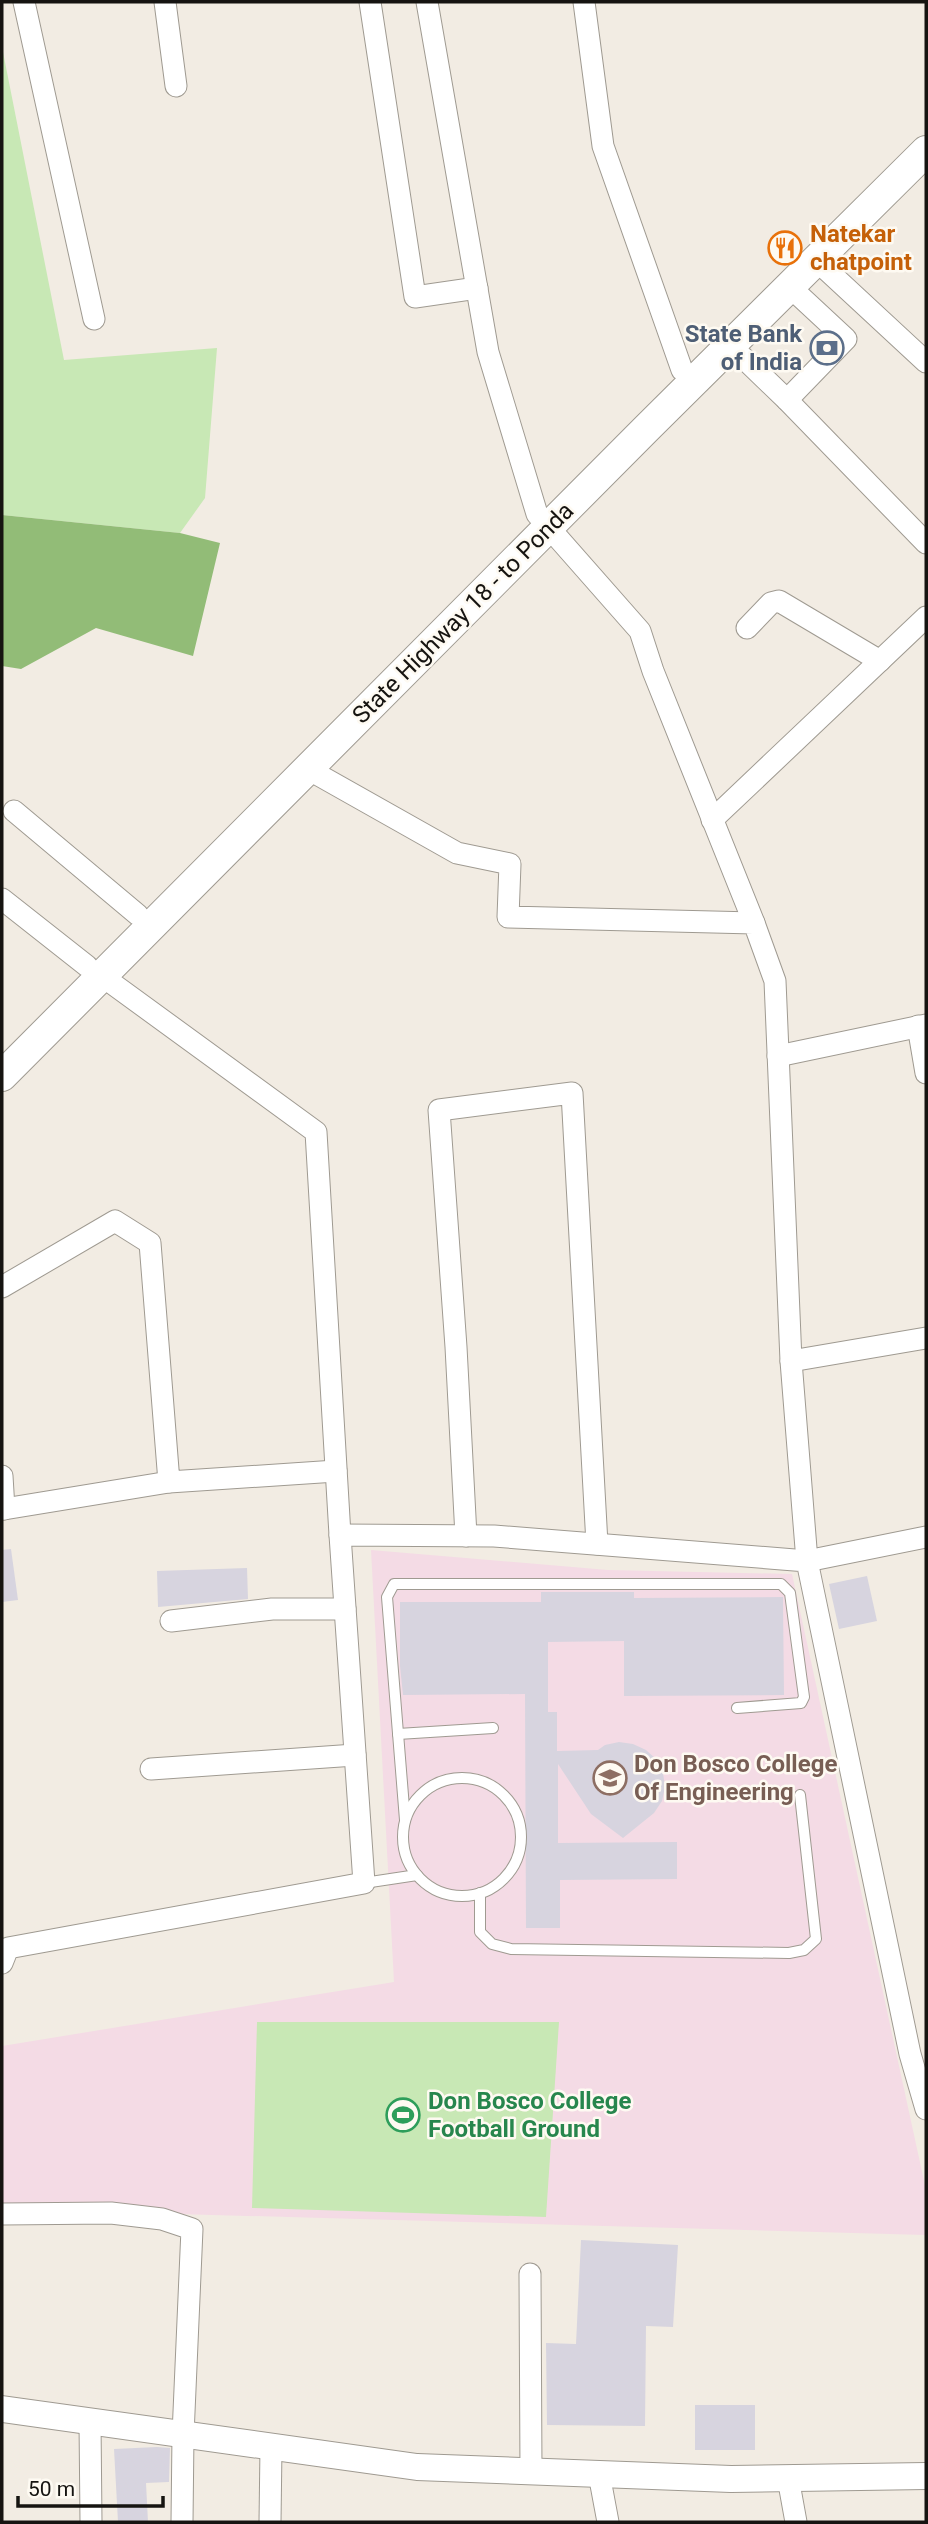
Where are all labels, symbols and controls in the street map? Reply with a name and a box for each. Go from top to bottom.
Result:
place label: Natekar chatpoint [810,220,912,276]
restaurant icon: Natekar chatpoint [766,229,804,267]
place label: State Bank of India [685,320,803,376]
bank icon: State Bank of India [808,329,846,367]
street label: State Highway 18 - to Ponda [347,497,579,729]
place label: Don Bosco College Of Engineering [634,1750,837,1806]
school or university icon: Don Bosco College Of Engineering [591,1759,629,1797]
place label: Don Bosco College Football Ground [428,2087,631,2143]
sports icon: Don Bosco College Football Ground [384,2096,422,2134]
scale bar [18,2464,163,2508]
text: 50 m [28,2477,75,2501]

